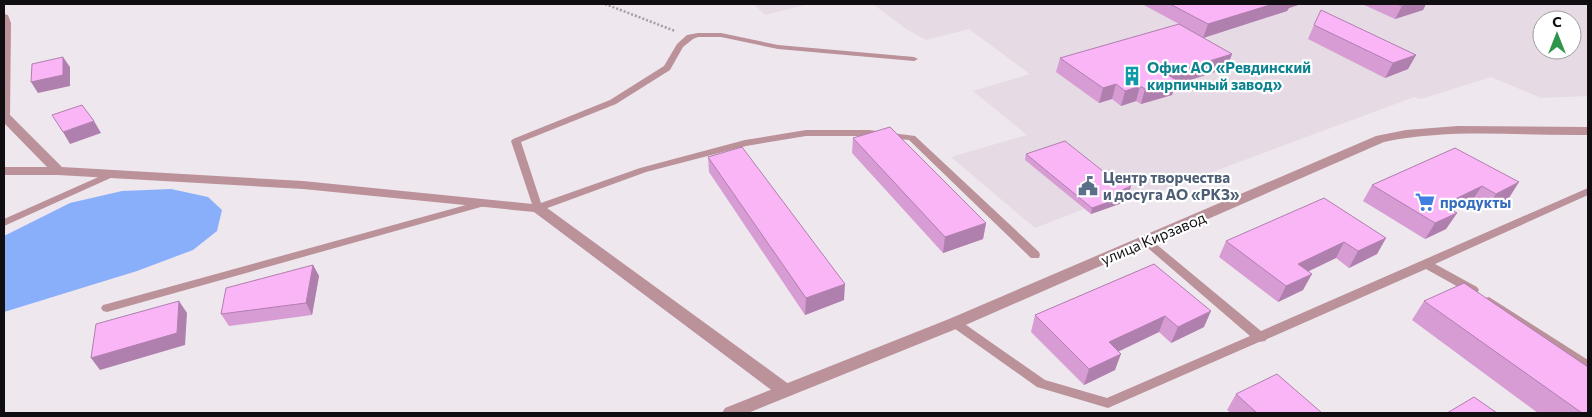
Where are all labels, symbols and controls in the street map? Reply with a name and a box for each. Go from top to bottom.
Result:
north arrow [1532,10,1582,60]
text: С [1552,13,1562,30]
place label: Офис АО «Ревдинский кирпичный завод» [1147,58,1311,93]
building icon: Офис АО «Ревдинский кирпичный завод» [1121,65,1143,87]
place label: Центр творчества и досуга АО «РКЗ» [1103,168,1240,203]
public building icon: Центр творчества и досуга АО «РКЗ» [1077,175,1099,197]
supermarket icon: продукты [1414,191,1436,213]
place label: продукты [1440,193,1511,211]
street label: улица Кирзавод [1098,208,1208,268]

